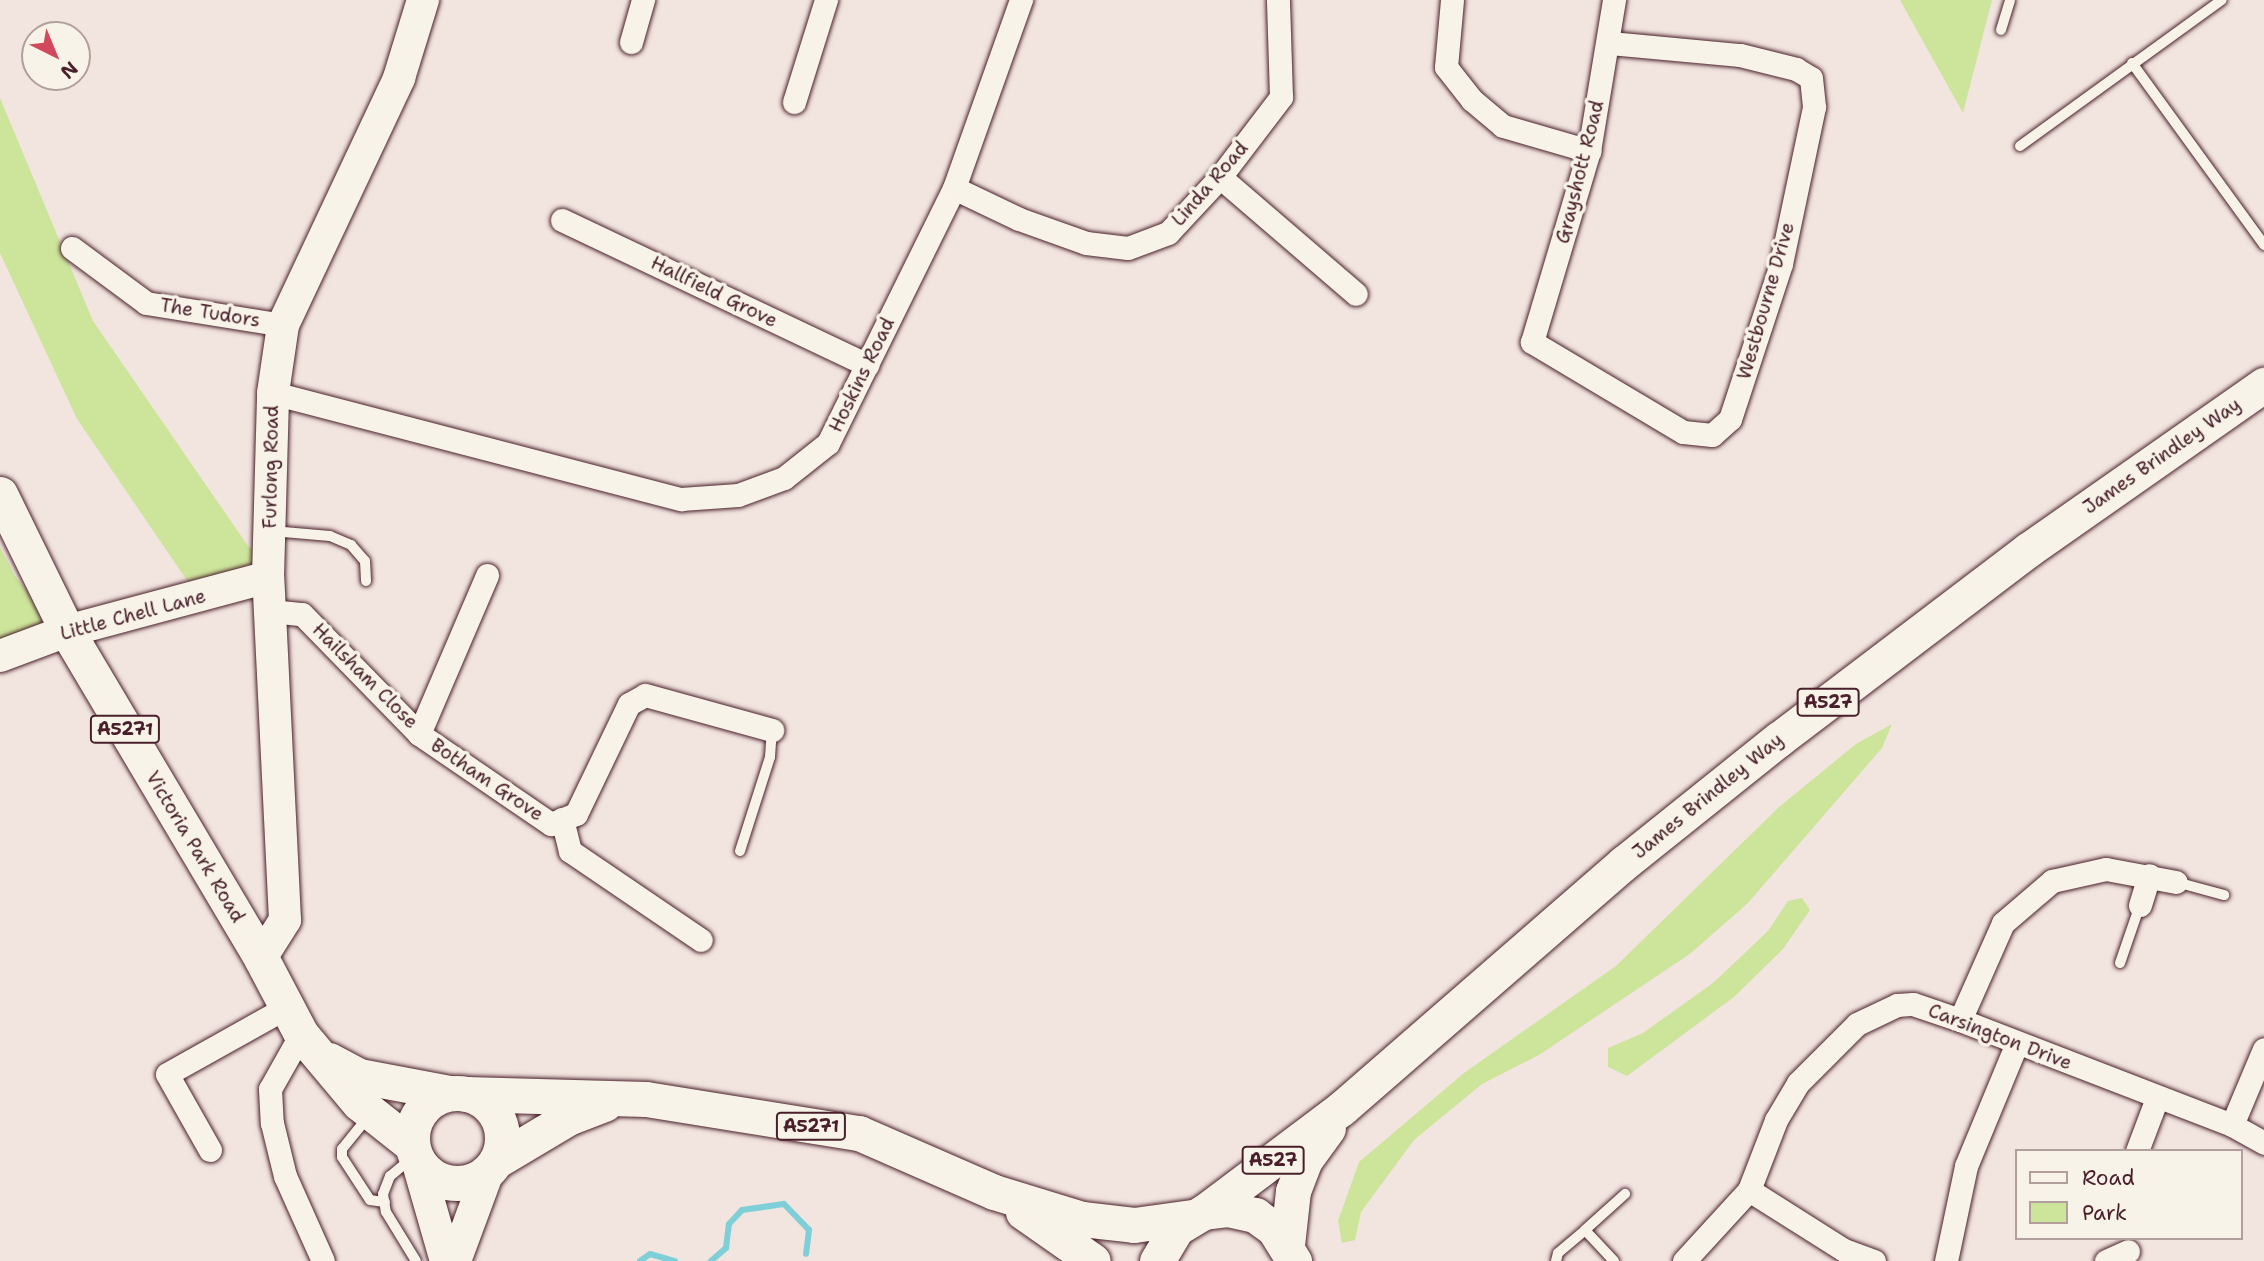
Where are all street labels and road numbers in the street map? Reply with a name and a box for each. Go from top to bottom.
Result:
street label: Grayshott Road [1551,98,1609,246]
street label: Linda Road [1167,137,1253,231]
street label: Westbourne Drive [1733,220,1799,382]
street label: Hallfield Grove [647,252,781,332]
street label: The Tudors [158,294,262,332]
street label: Hoskins Road [824,314,900,436]
street label: James Brindley Way [2079,393,2245,519]
street label: Furlong Road [259,405,283,529]
street label: Little Chell Lane [58,585,208,645]
street label: Hailsham Close [307,618,423,734]
road number: A527 [1797,688,1860,716]
road number: A5271 [88,714,162,744]
street label: James Brindley Way [1628,728,1788,864]
street label: Botham Grove [426,734,548,826]
street label: Victoria Park Road [141,767,249,927]
street label: Carsington Drive [1925,999,2075,1075]
road number: A5271 [774,1112,848,1140]
road number: A527 [1242,1146,1304,1175]

